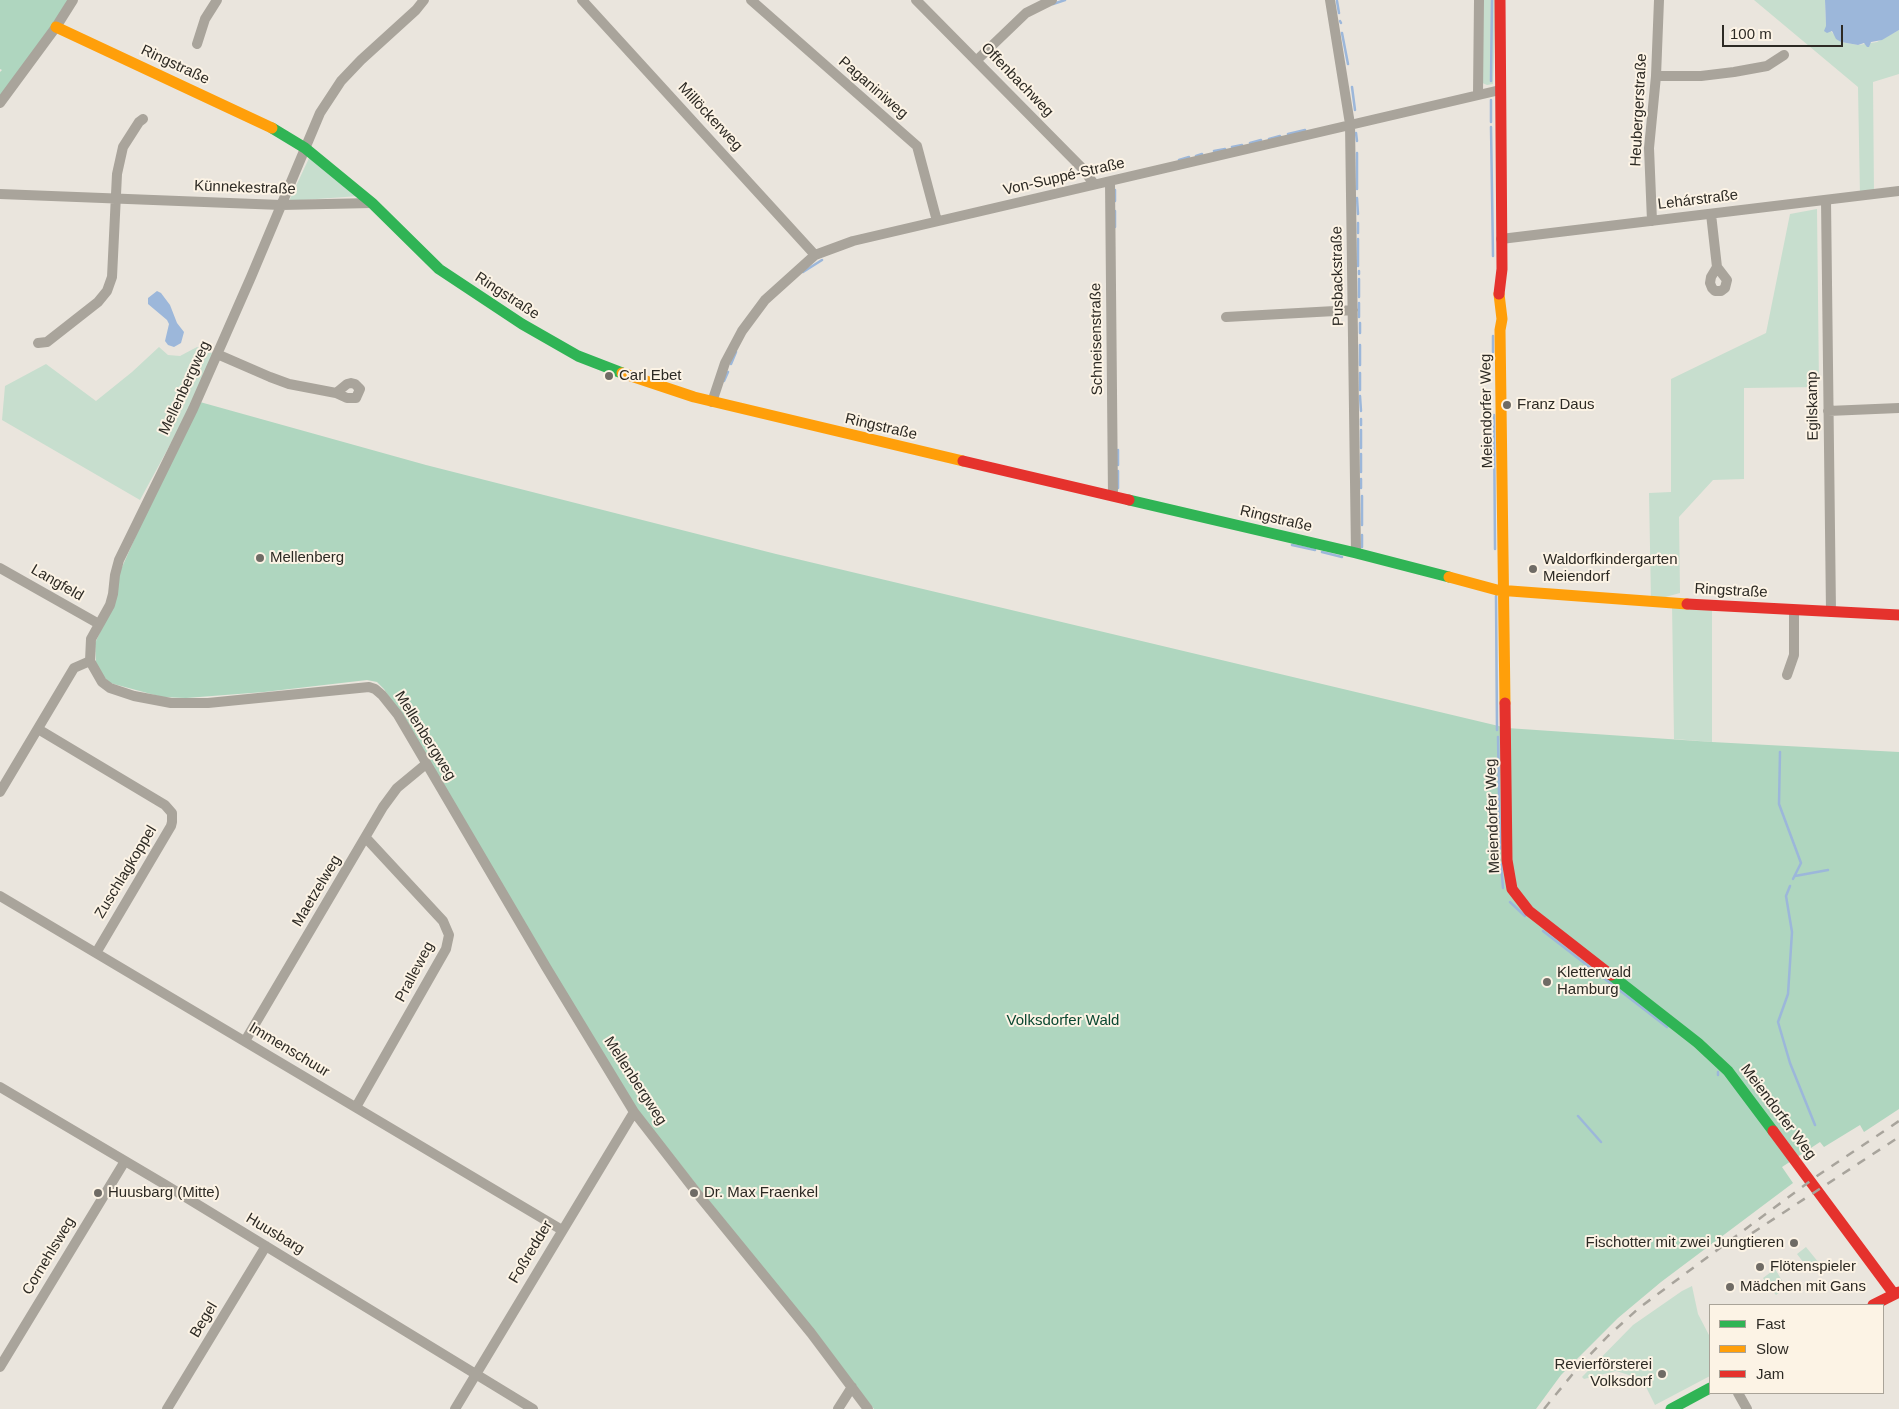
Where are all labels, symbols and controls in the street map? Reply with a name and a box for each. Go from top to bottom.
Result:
scale bar [1724,15,1845,47]
text: 100 m [1730,25,1772,42]
street label: Offenbachweg [977,39,1057,121]
street label: Ringstraße [138,41,212,89]
street label: Paganiniweg [835,53,911,123]
street label: Heubergerstraße [1627,53,1651,167]
street label: Millöckerweg [674,79,746,155]
street label: Von-Suppé-Straße [1001,154,1127,200]
street label: Künnekestraße [194,177,296,199]
street label: Lehárstraße [1657,186,1739,214]
street label: Pusbackstraße [1328,226,1348,326]
street label: Ringstraße [471,268,543,324]
street label: Schneisenstraße [1087,283,1107,395]
street label: Mellenbergweg [155,338,215,438]
street label: Meiendorfer Weg [1477,353,1497,469]
place label: Carl Ebet [619,367,682,385]
marker: Carl Ebet [603,370,615,382]
street label: Egilskamp [1803,371,1823,441]
place label: Franz Daus [1517,396,1595,414]
marker: Franz Daus [1501,399,1513,411]
street label: Ringstraße [843,410,919,444]
street label: Ringstraße [1238,502,1314,536]
place label: Mellenberg [270,549,344,567]
place label: Waldorfkindergarten Meiendorf [1543,551,1678,586]
marker: Mellenberg [254,552,266,564]
street label: Langfeld [28,561,86,605]
marker: Waldorfkindergarten Meiendorf [1527,563,1539,575]
street label: Ringstraße [1694,580,1768,602]
street label: Mellenbergweg [390,688,460,784]
street label: Meiendorfer Weg [1482,758,1504,874]
street label: Zuschlagkoppel [91,822,161,922]
street label: Maetzelweg [289,852,345,930]
street label: Pralleweg [392,939,438,1005]
place label: Kletterwald Hamburg [1557,964,1631,999]
marker: Kletterwald Hamburg [1541,976,1553,988]
park label: Volksdorfer Wald [1007,1012,1119,1030]
street label: Immenschuur [245,1019,333,1081]
street label: Mellenbergweg [600,1033,670,1129]
street label: Meiendorfer Weg [1736,1061,1820,1163]
place label: Huusbarg (Mitte) [108,1184,220,1202]
place label: Dr. Max Fraenkel [704,1184,818,1202]
marker: Huusbarg (Mitte) [92,1187,104,1199]
marker: Dr. Max Fraenkel [688,1187,700,1199]
street label: Huusbarg [242,1210,308,1258]
street label: Cornehlsweg [19,1214,79,1298]
street label: Foßredder [505,1217,557,1287]
place label: Fischotter mit zwei Jungtieren [1586,1234,1784,1252]
marker: Fischotter mit zwei Jungtieren [1788,1237,1800,1249]
place label: Flötenspieler [1770,1258,1856,1276]
marker: Flötenspieler [1754,1261,1766,1273]
place label: Mädchen mit Gans [1740,1278,1866,1296]
marker: Mädchen mit Gans [1724,1281,1736,1293]
street label: Begel [186,1299,222,1341]
legend [1709,1304,1884,1394]
text: Fast [1756,1315,1785,1332]
text: Slow [1756,1340,1789,1357]
place label: Revierförsterei Volksdorf [1554,1356,1652,1391]
text: Jam [1756,1365,1784,1382]
marker: Revierförsterei Volksdorf [1656,1368,1668,1380]

